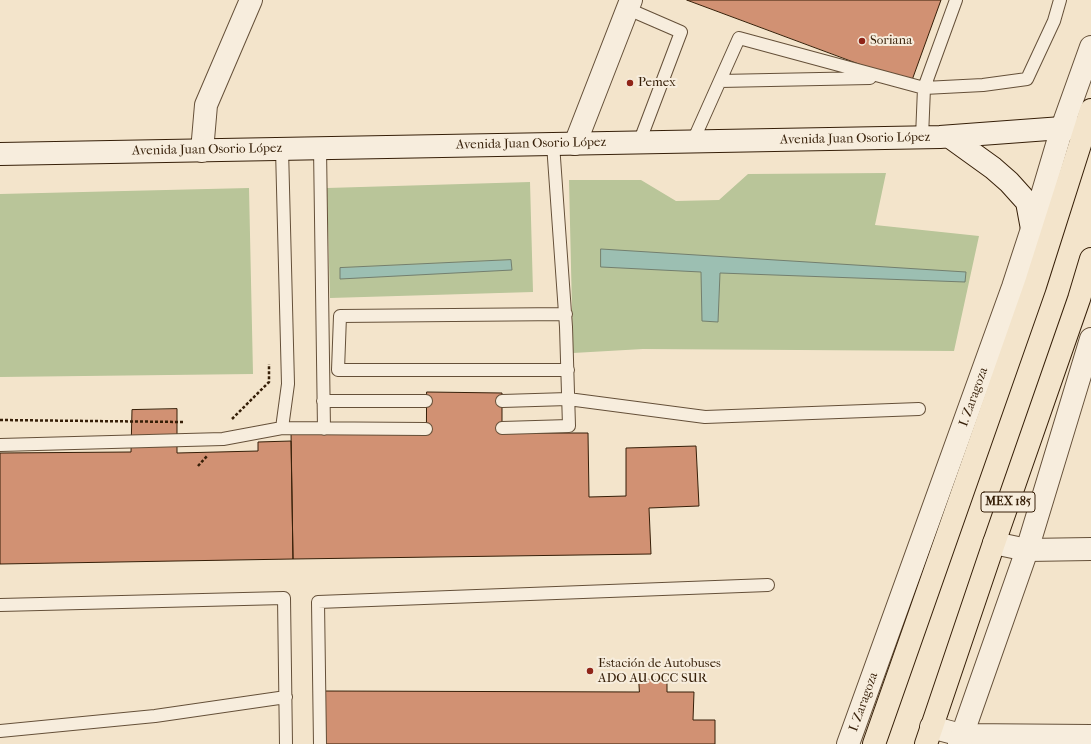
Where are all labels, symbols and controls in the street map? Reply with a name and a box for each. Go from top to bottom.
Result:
place label: Soriana [870,33,912,49]
marker: Soriana [857,36,867,46]
place label: Pemex [638,75,676,91]
marker: Pemex [625,78,635,88]
street label: Avenida Juan Osorio López [780,130,930,148]
street label: Avenida Juan Osorio López [456,135,606,153]
street label: Avenida Juan Osorio López [132,141,282,159]
street label: I. Zaragoza [956,365,992,429]
road number: MEX 185 [981,492,1035,512]
place label: Estación de Autobuses ADO AU OCC SUR [598,656,721,687]
marker: Estación de Autobuses ADO AU OCC SUR [585,666,595,676]
street label: I. Zaragoza [846,670,882,734]

